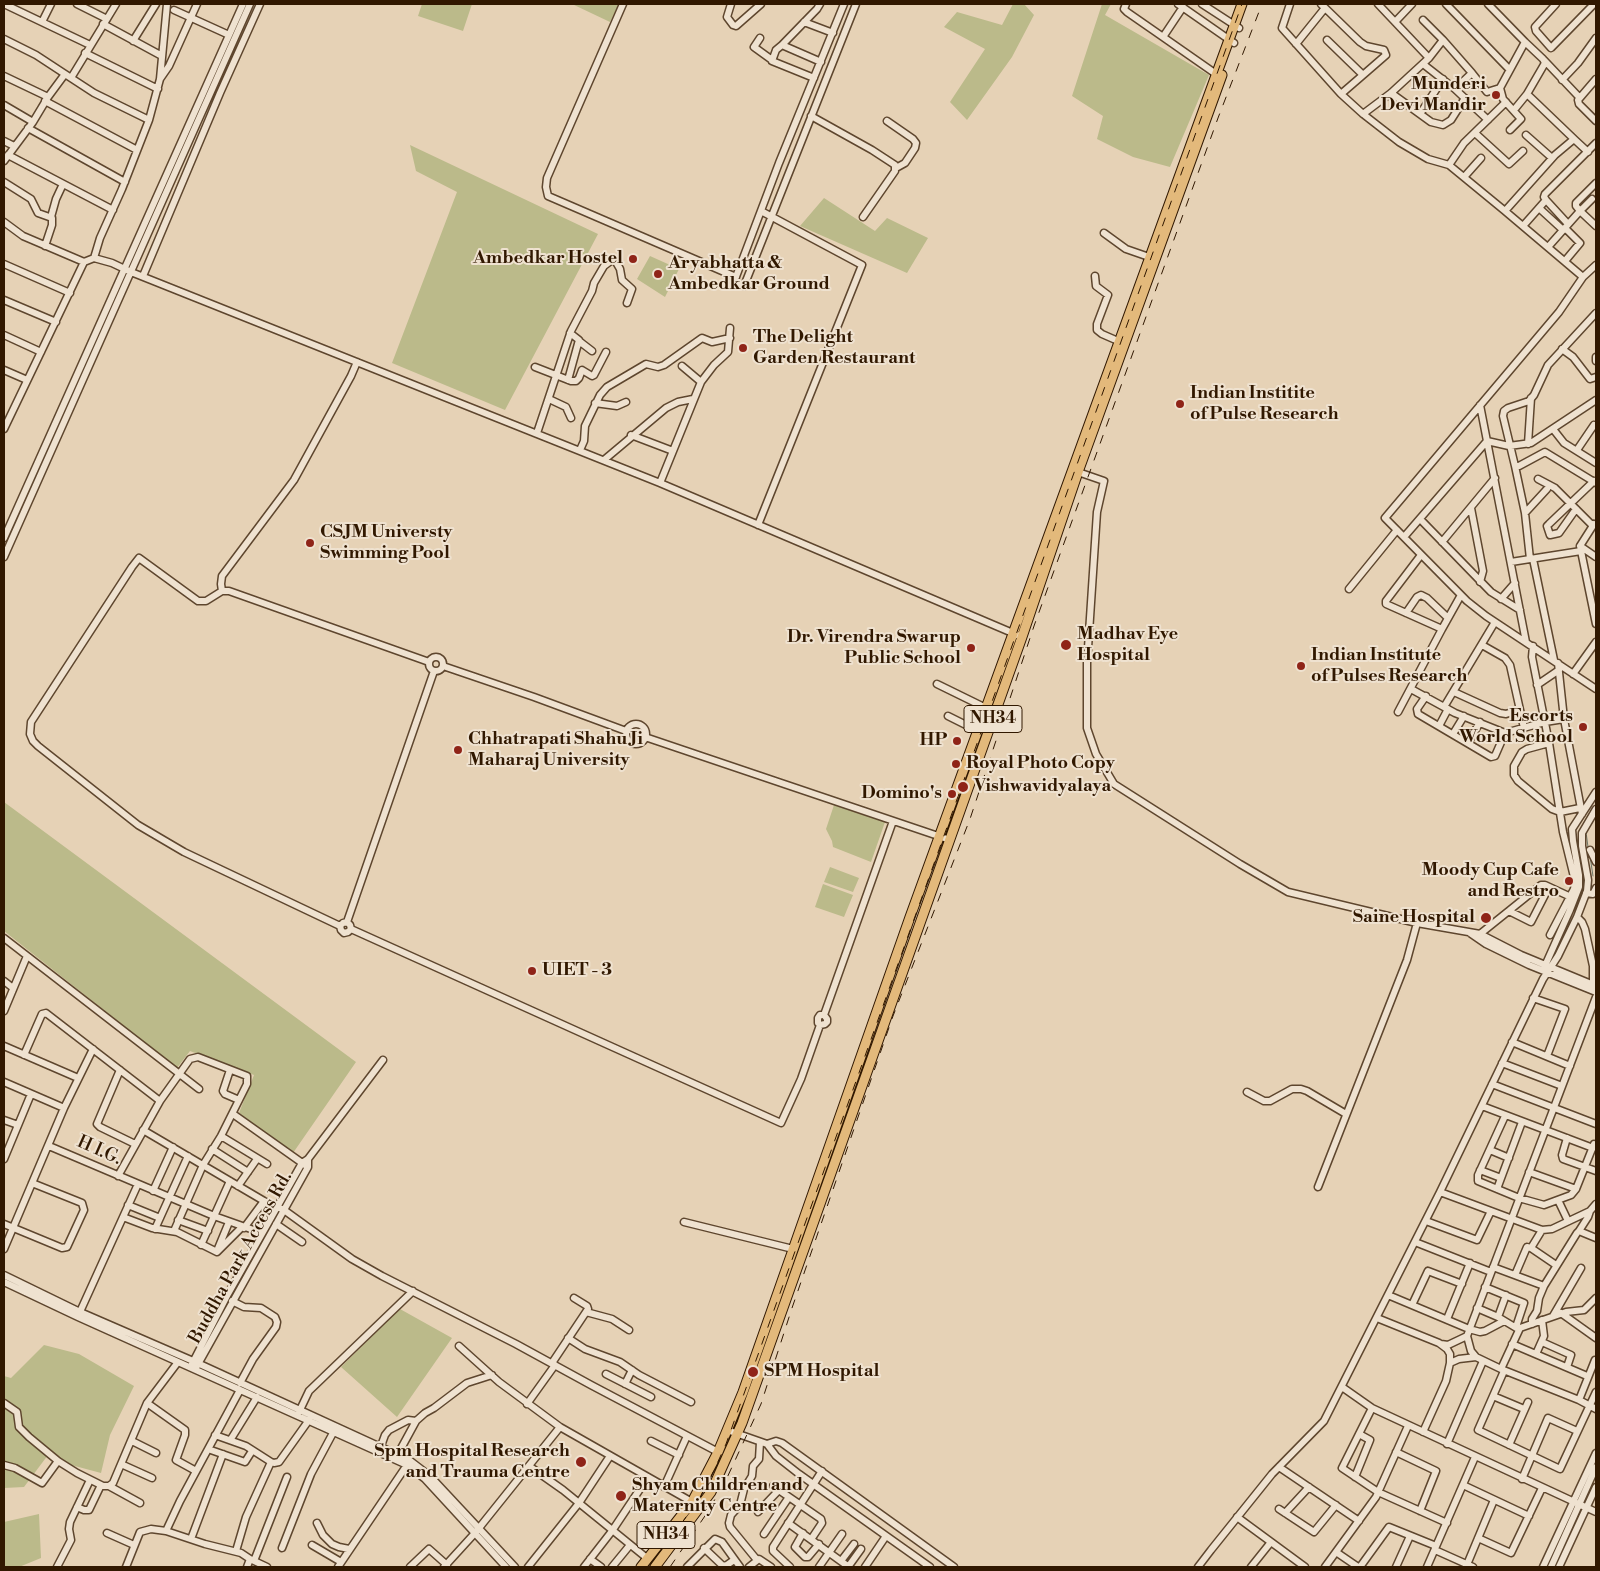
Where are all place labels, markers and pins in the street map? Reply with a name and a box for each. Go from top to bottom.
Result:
place label: Munderi Devi Mandir [1381,74,1486,116]
marker: Munderi Devi Mandir [1490,89,1502,101]
place label: Ambedkar Hostel [473,248,623,270]
marker: Ambedkar Hostel [627,253,639,265]
place label: Aryabhatta & Ambedkar Ground [668,253,830,296]
marker: Aryabhatta & Ambedkar Ground [652,268,664,280]
place label: The Delight Garden Restaurant [753,327,915,369]
marker: The Delight Garden Restaurant [737,342,749,354]
place label: Indian Institite of Pulse Research [1190,383,1339,426]
marker: Indian Institite of Pulse Research [1174,398,1186,410]
place label: CSJM Universty Swimming Pool [320,522,452,564]
marker: CSJM Universty Swimming Pool [304,537,316,549]
place label: Madhav Eye Hospital [1077,624,1178,666]
place label: Dr. Virendra Swarup Public School [787,627,961,670]
marker: Madhav Eye Hospital [1059,638,1073,652]
marker: Dr. Virendra Swarup Public School [965,642,977,654]
place label: Indian Institute of Pulses Research [1311,645,1467,688]
marker: Indian Institute of Pulses Research [1295,660,1307,672]
place label: Escorts World School [1459,706,1573,749]
marker: Escorts World School [1577,721,1589,733]
place label: Chhatrapati Shahu Ji Maharaj University [468,729,643,772]
place label: HP [920,730,947,752]
marker: HP [951,735,963,747]
marker: Chhatrapati Shahu Ji Maharaj University [452,744,464,756]
place label: Royal Photo Copy [966,753,1115,775]
marker: Royal Photo Copy [950,758,962,770]
place label: Vishwavidyalaya [974,776,1111,798]
marker: Vishwavidyalaya [956,780,970,794]
place label: Domino's [861,783,942,805]
marker: Domino's [946,788,958,800]
place label: Moody Cup Cafe and Restro [1421,860,1559,902]
marker: Moody Cup Cafe and Restro [1563,875,1575,887]
place label: Saine Hospital [1353,907,1475,929]
marker: Saine Hospital [1479,911,1493,925]
place label: UIET - 3 [542,960,612,982]
marker: UIET - 3 [526,965,538,977]
place label: SPM Hospital [764,1361,879,1383]
marker: SPM Hospital [746,1365,760,1379]
place label: Spm Hospital Research and Trauma Centre [374,1441,570,1484]
marker: Spm Hospital Research and Trauma Centre [574,1455,588,1469]
place label: Shyam Children and Maternity Centre [632,1475,803,1518]
marker: Shyam Children and Maternity Centre [614,1489,628,1503]

